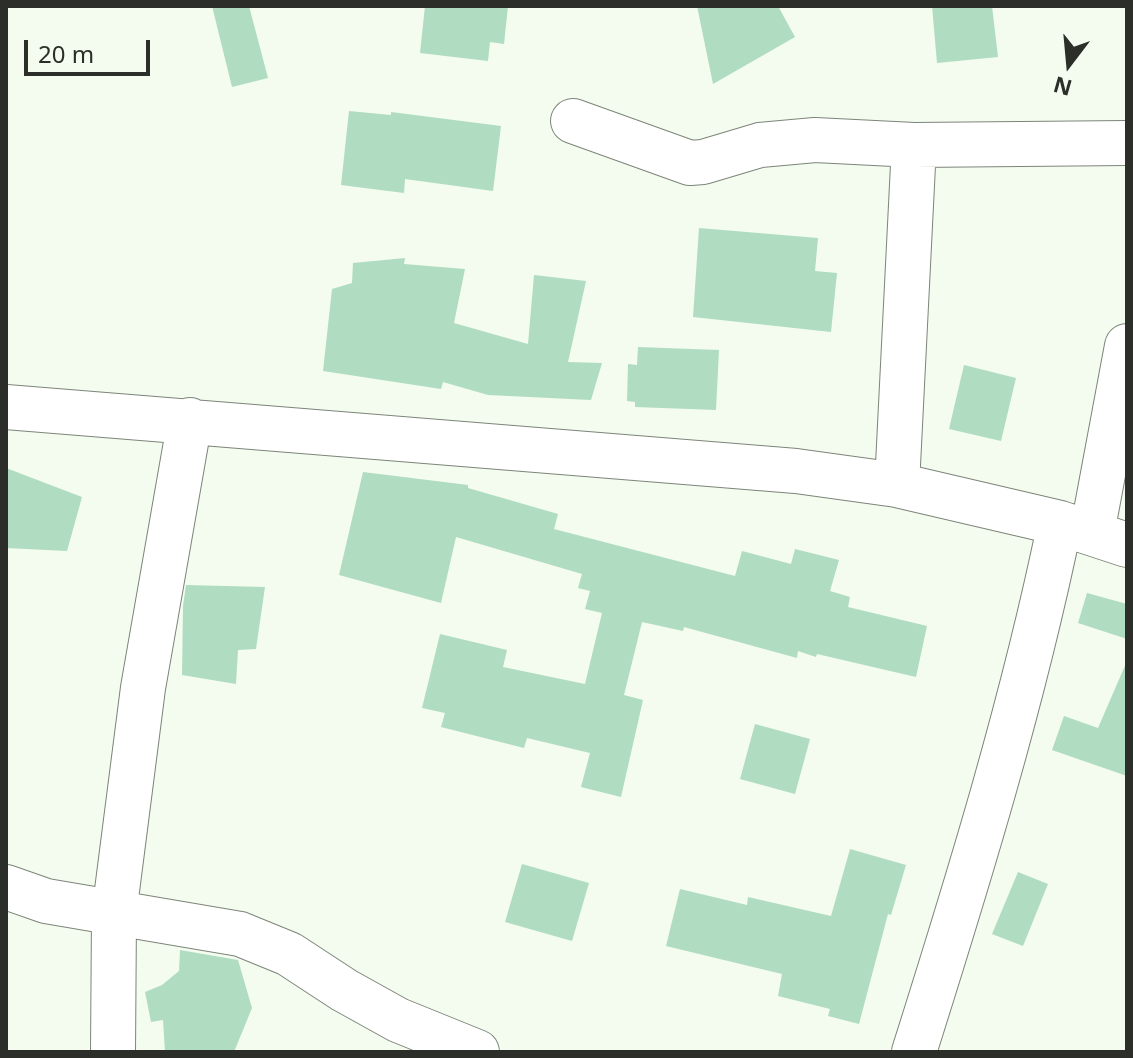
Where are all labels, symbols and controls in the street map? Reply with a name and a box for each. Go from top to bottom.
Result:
scale bar [28,24,154,74]
north arrow [1029,24,1109,104]
text: 20 m [38,37,94,70]
text: N [1050,70,1075,104]

